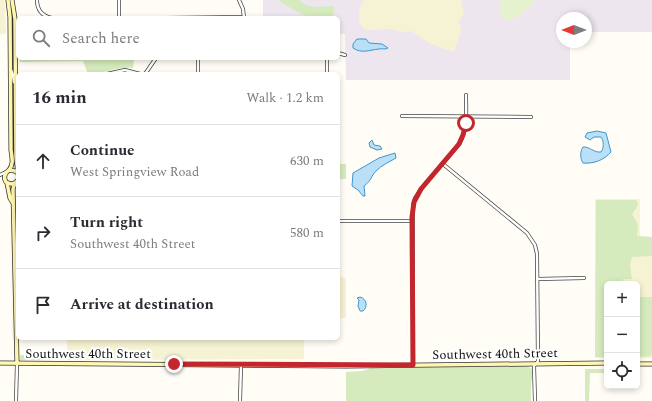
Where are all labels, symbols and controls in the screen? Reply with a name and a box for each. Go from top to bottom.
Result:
north arrow [556,12,592,48]
search box [16,16,340,60]
icon: search [30,27,52,49]
text: Search here [62,27,140,50]
text: 16 min [32,85,87,111]
text: Walk · 1.2 km [246,88,324,108]
route start [457,114,475,132]
text: Continue [70,139,135,162]
icon: ahead [32,150,54,172]
text: 630 m [290,151,324,171]
text: West Springview Road [70,162,199,182]
text: Turn right [70,211,143,234]
icon: right [32,222,54,244]
text: 580 m [290,223,324,243]
text: Southwest 40th Street [70,234,195,254]
map controls [604,281,640,389]
button: + [604,281,640,317]
text: Arrive at destination [70,293,214,316]
icon: arrive [32,294,54,316]
button: − [604,317,640,353]
street label: Southwest 40th Street [432,343,558,365]
street label: Southwest 40th Street [25,344,151,364]
button: locate [604,353,640,389]
route end [165,355,183,373]

